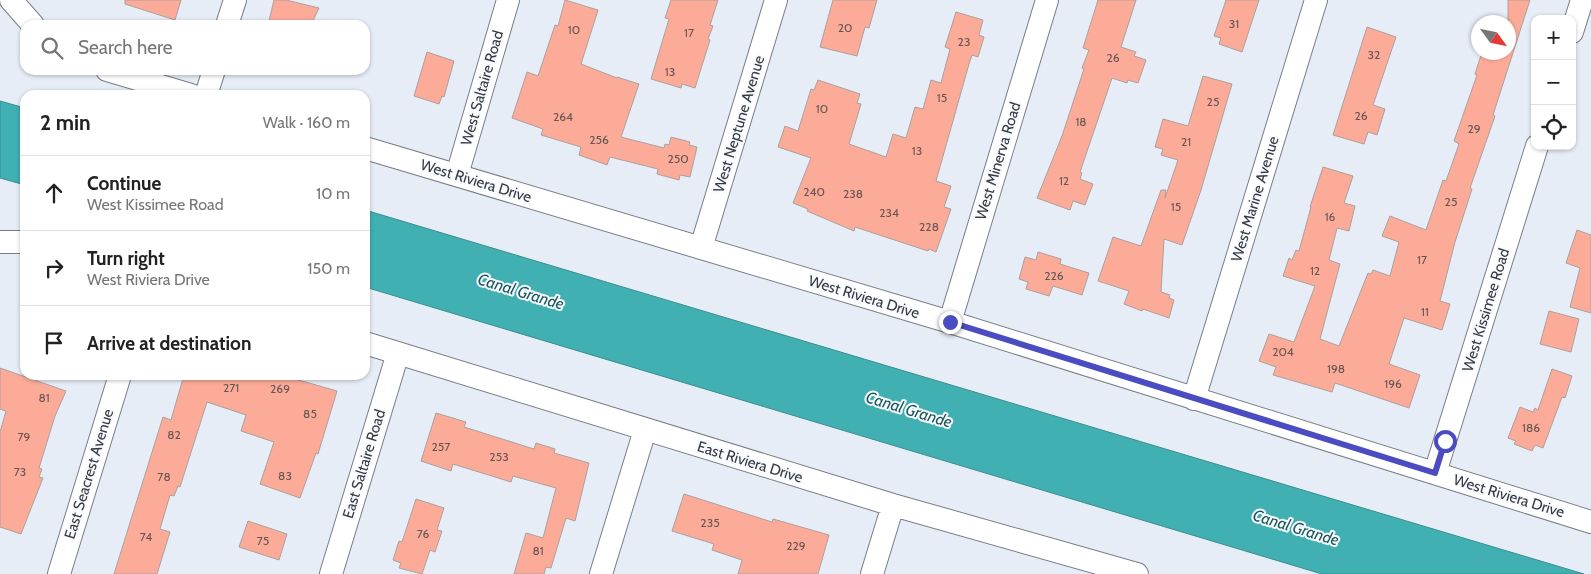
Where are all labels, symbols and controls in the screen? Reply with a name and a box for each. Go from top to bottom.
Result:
north arrow [1471,15,1516,60]
map controls [1531,15,1576,150]
button: + [1531,15,1576,60]
house number: 31 [1229,16,1239,31]
search box [20,20,370,75]
house number: 20 [838,20,852,35]
house number: 10 [568,22,580,37]
house number: 17 [684,25,694,40]
street label: West Saltaire Road [457,28,507,148]
icon: search [38,34,66,62]
house number: 23 [958,34,970,49]
text: Search here [78,36,172,59]
house number: 32 [1368,47,1380,62]
house number: 26 [1106,50,1120,65]
street label: West Neptune Avenue [710,53,768,195]
button: − [1531,60,1576,105]
house number: 13 [665,64,675,79]
house number: 15 [937,90,947,105]
house number: 25 [1207,94,1219,109]
street label: West Minerva Road [972,100,1024,222]
house number: 10 [816,101,828,116]
button: locate [1531,105,1576,150]
house number: 26 [1354,108,1368,123]
house number: 264 [553,109,573,124]
text: 2 min [40,110,91,135]
text: Walk · 160 m [263,113,350,132]
house number: 18 [1075,114,1087,129]
house number: 29 [1467,121,1481,136]
house number: 256 [589,132,609,147]
house number: 21 [1181,134,1191,149]
street label: West Marine Avenue [1227,134,1283,264]
house number: 13 [912,143,922,158]
house number: 250 [667,151,689,166]
street label: West Riviera Drive [418,156,534,207]
text: Continue [87,172,161,195]
house number: 12 [1059,173,1069,188]
icon: ahead [40,179,68,207]
text: 10 m [316,184,350,203]
house number: 240 [803,184,825,199]
house number: 238 [843,186,863,201]
house number: 25 [1445,194,1457,209]
text: West Kissimee Road [87,195,224,214]
house number: 15 [1171,199,1181,214]
house number: 234 [879,205,899,220]
house number: 16 [1325,209,1336,224]
house number: 228 [919,219,939,234]
street label: West Kissimee Road [1459,246,1513,374]
text: Turn right [87,247,165,270]
house number: 17 [1417,252,1427,267]
icon: right [40,254,68,282]
text: 150 m [307,259,350,278]
house number: 12 [1310,263,1320,278]
house number: 226 [1044,268,1064,283]
water label: Canal Grande [476,269,566,314]
text: West Riviera Drive [87,270,210,289]
street label: West Riviera Drive [806,272,922,323]
house number: 11 [1421,304,1429,319]
route end [939,311,962,334]
icon: arrive [40,329,68,357]
text: Arrive at destination [87,332,251,355]
house number: 204 [1272,344,1294,359]
house number: 198 [1327,361,1345,376]
house number: 196 [1384,376,1402,391]
house number: 271 [223,380,239,395]
house number: 269 [270,381,290,396]
water label: Canal Grande [864,387,954,432]
house number: 81 [38,390,50,405]
street label: East Seacrest Avenue [61,406,117,541]
house number: 85 [303,406,317,421]
street label: East Saltaire Road [339,407,389,521]
house number: 186 [1522,420,1540,435]
house number: 82 [167,427,181,442]
house number: 79 [18,429,31,444]
route start [1434,430,1457,453]
street label: East Riviera Drive [695,437,805,487]
house number: 257 [432,439,450,454]
house number: 253 [489,449,509,464]
house number: 73 [14,464,26,479]
house number: 83 [278,468,292,483]
house number: 78 [157,469,171,484]
street label: West Riviera Drive [1451,471,1567,522]
water label: Canal Grande [1251,505,1341,550]
house number: 235 [700,515,720,530]
house number: 76 [417,526,429,541]
house number: 74 [140,529,152,544]
house number: 75 [257,533,269,548]
house number: 229 [786,538,806,553]
house number: 81 [532,543,544,558]

